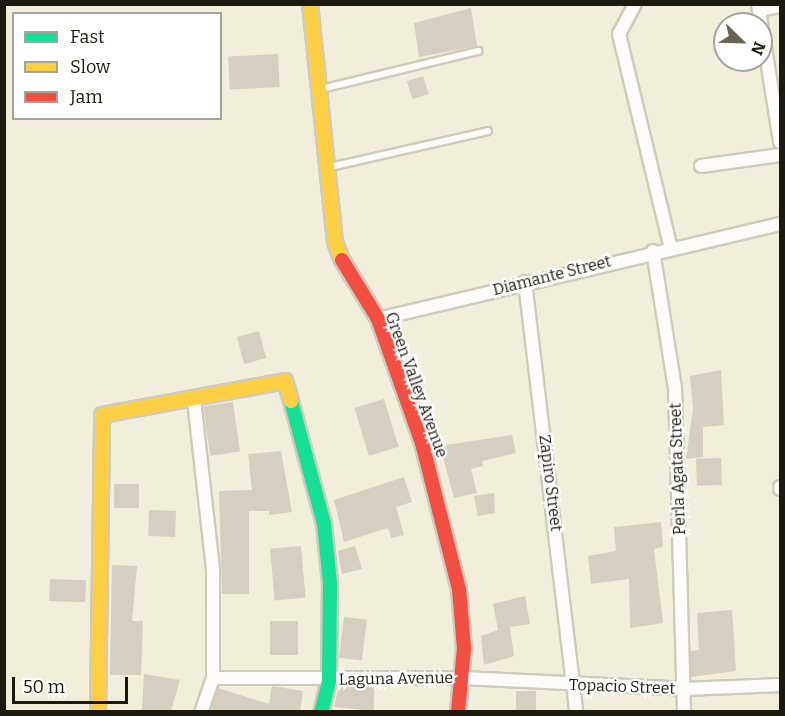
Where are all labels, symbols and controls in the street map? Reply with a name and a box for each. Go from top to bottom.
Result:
legend [12,12,222,120]
north arrow [713,12,773,72]
text: Fast [70,26,105,48]
text: N [747,39,769,58]
text: Slow [70,56,110,78]
text: Jam [70,86,103,108]
street label: Diamante Street [491,252,613,300]
street label: Green Valley Avenue [381,310,451,460]
street label: Perla Agata Street [666,403,690,535]
street label: Zapiro Street [535,434,565,532]
scale bar [15,665,130,703]
street label: Laguna Avenue [339,668,453,690]
text: 50 m [23,676,65,698]
street label: Topacio Street [569,676,675,698]

